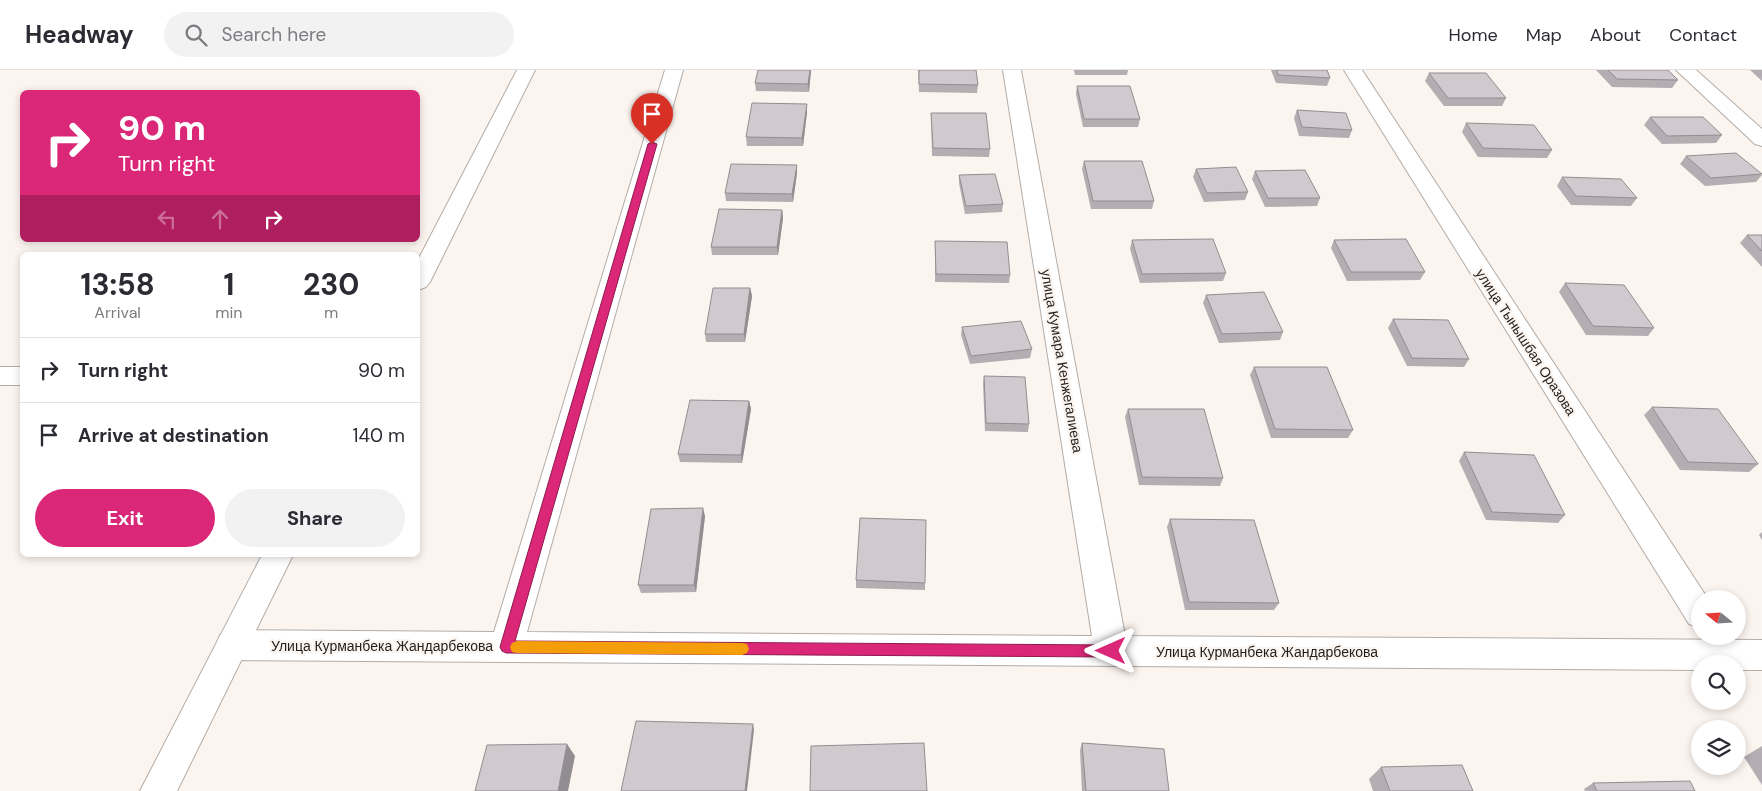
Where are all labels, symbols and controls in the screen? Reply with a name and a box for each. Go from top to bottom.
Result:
search box [164,12,514,57]
text: Headway [25,19,134,50]
icon: search [182,21,210,49]
text: Search here [222,22,326,47]
text: Home [1448,23,1498,47]
text: Map [1526,23,1562,47]
text: About [1590,23,1641,47]
text: Contact [1669,23,1737,47]
pin [631,93,673,144]
icon: arrive [638,100,666,128]
text: 90 m [118,105,206,151]
icon: right [35,110,100,175]
text: Turn right [118,149,215,178]
icon: left [153,205,181,233]
icon: ahead [206,205,234,233]
icon: right [259,205,287,233]
text: 13:58 [80,265,155,304]
text: 1 [223,265,234,304]
text: 230 [303,265,360,304]
street label: улица Тынышбая Оразова [1472,265,1580,419]
street label: улица Кумара Кенжегалиева [1037,268,1087,454]
text: Arrival [94,302,141,323]
text: min [215,302,243,323]
text: m [324,302,338,323]
icon: right [35,356,63,384]
text: Turn right [78,358,168,383]
text: 90 m [358,358,405,383]
icon: arrive [35,421,63,449]
text: Arrive at destination [78,423,269,448]
text: 140 m [353,423,405,448]
button: Exit [35,489,215,547]
button: Share [225,489,405,547]
north arrow [1691,590,1746,645]
map controls [1691,590,1746,775]
position arrow [1084,624,1136,676]
street label: Улица Курманбека Жандарбекова [271,637,493,655]
street label: Улица Курманбека Жандарбекова [1156,643,1378,661]
button: search [1691,655,1746,710]
button: layers [1691,720,1746,775]

